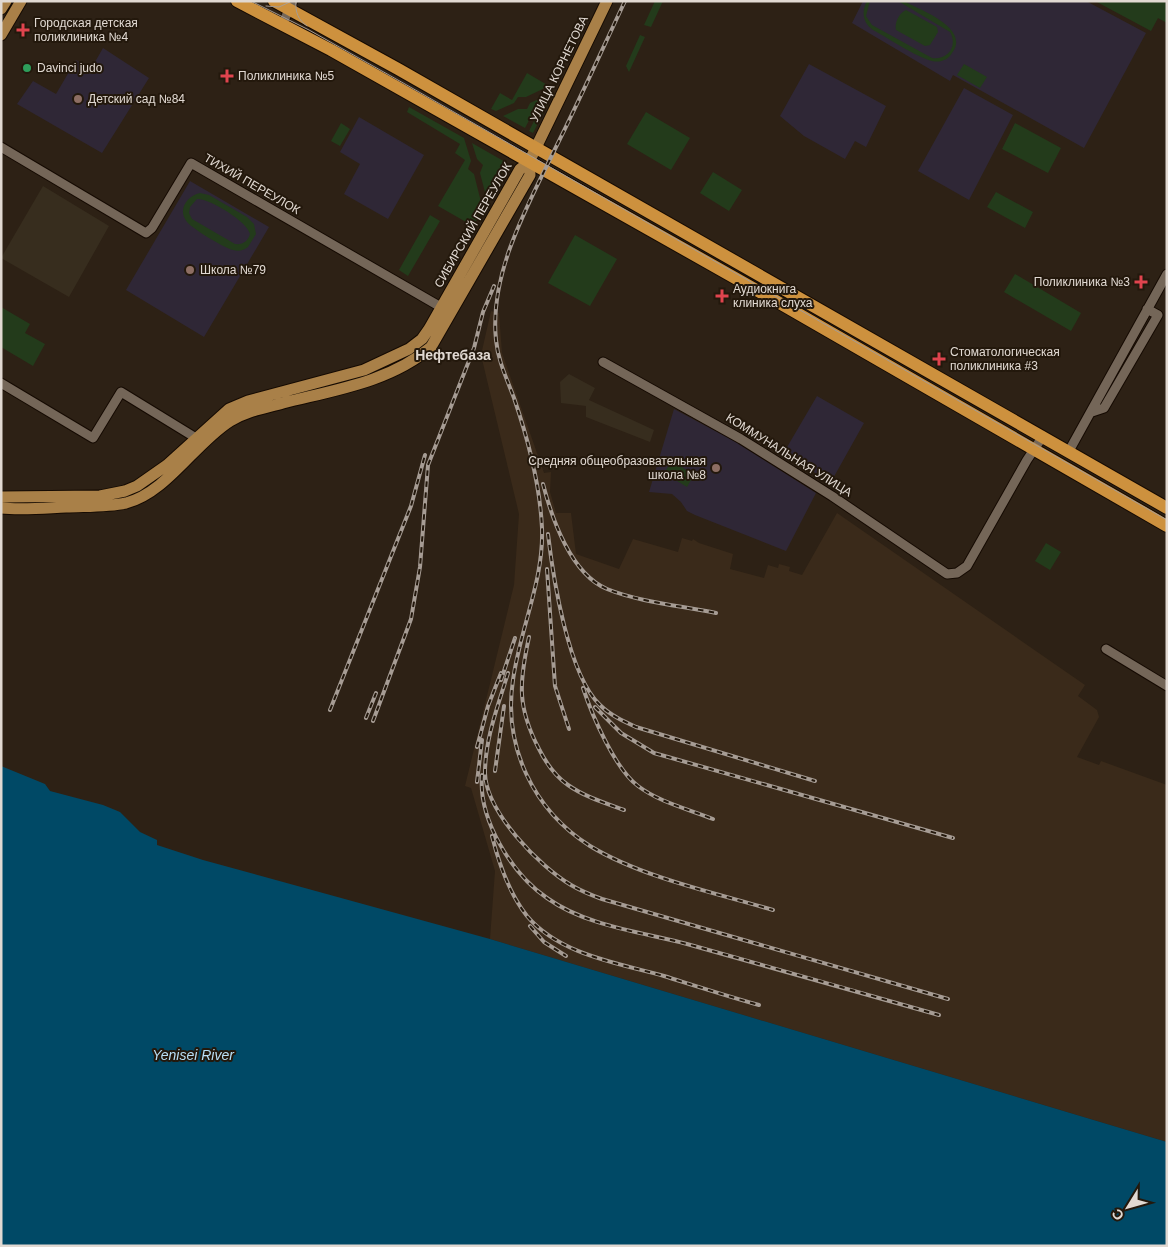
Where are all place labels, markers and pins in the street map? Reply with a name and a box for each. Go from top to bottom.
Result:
place label: Городская детская поликлиника №4 [34,16,138,44]
marker: Городская детская поликлиника №4 [16,23,30,37]
place label: Davinci judo [37,61,103,75]
marker: Davinci judo [21,62,33,74]
marker: Поликлиника №5 [220,69,234,83]
place label: Поликлиника №5 [238,69,335,83]
place label: Детский сад №84 [88,92,185,106]
marker: Детский сад №84 [72,93,84,105]
place label: Школа №79 [200,263,266,277]
marker: Школа №79 [184,264,196,276]
place label: Поликлиника №3 [1034,275,1130,289]
marker: Поликлиника №3 [1134,275,1148,289]
place label: Аудиокнига клиника слуха [733,282,813,310]
marker: Аудиокнига клиника слуха [715,289,729,303]
place label: Стоматологическая поликлиника #3 [950,345,1060,373]
marker: Стоматологическая поликлиника #3 [932,352,946,366]
place label: Средняя общеобразовательная школа №8 [528,454,706,482]
marker: Средняя общеобразовательная школа №8 [710,462,722,474]

